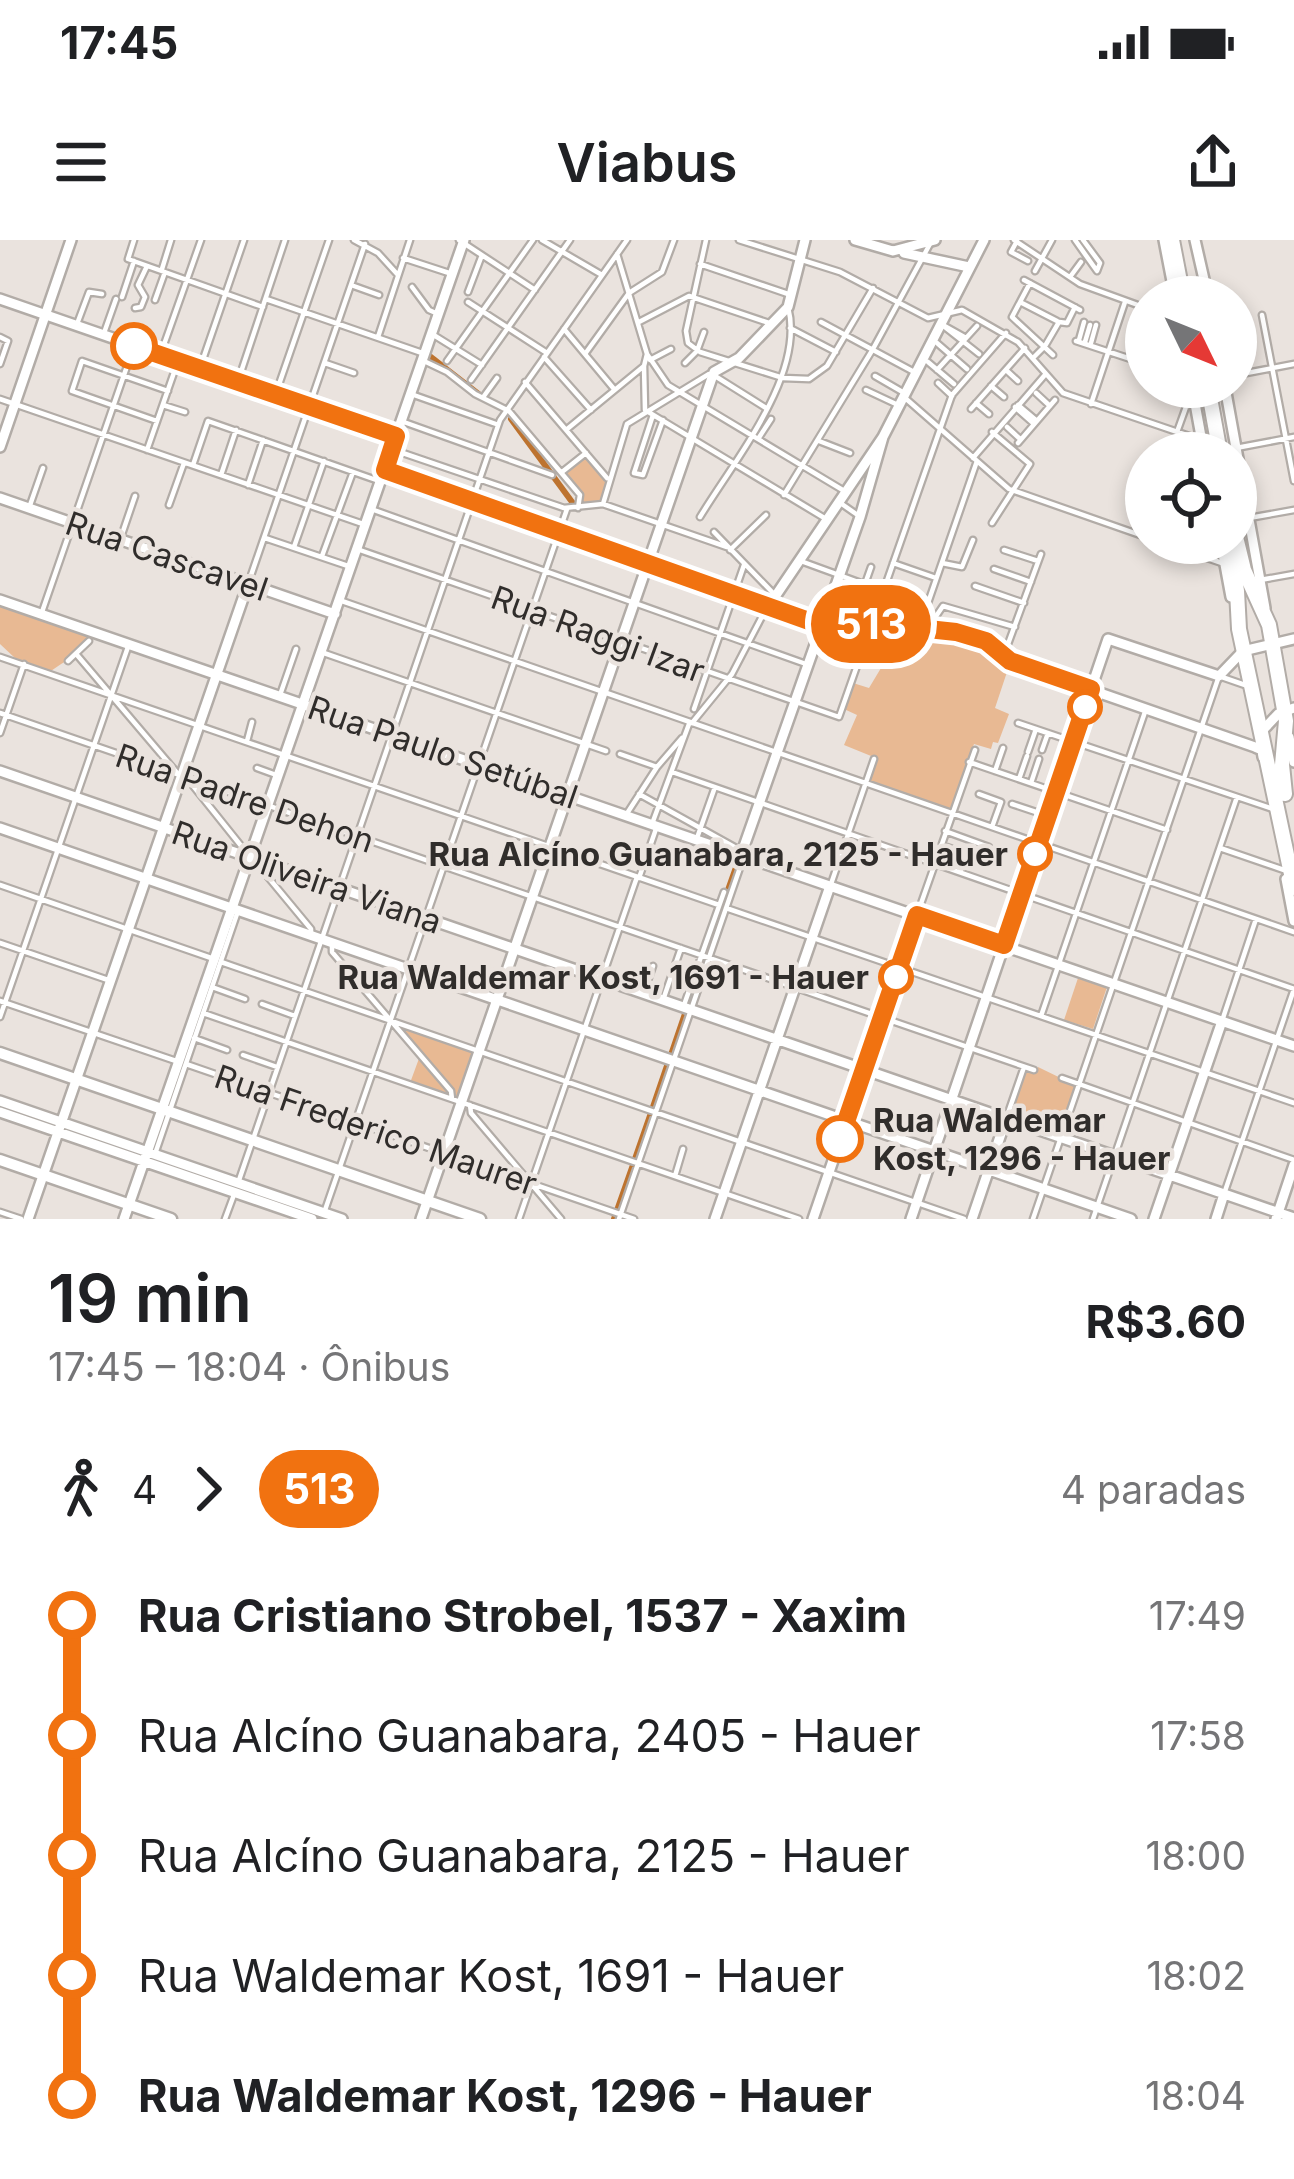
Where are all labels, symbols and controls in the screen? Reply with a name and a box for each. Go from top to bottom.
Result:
text: 17:45 [60,15,178,70]
icon: menu [48,129,114,195]
icon: share [1180,129,1246,195]
text: Viabus [557,130,737,195]
north arrow [1125,276,1257,408]
map controls [1125,276,1257,564]
unlabelled marker [112,324,156,368]
button: locate [1125,432,1257,564]
street label: Rua Cascavel [61,503,273,609]
street label: Rua Raggi Izar [486,577,710,691]
line badge: 513 [802,585,940,663]
text: 513 [835,598,907,649]
street label: Rua Paulo Setúbal [303,687,583,817]
unlabelled marker [1069,691,1101,723]
street label: Rua Padre Dehon [111,735,379,861]
street label: Rua Oliveira Viana [167,812,447,942]
place label: Rua Alcíno Guanabara, 2125 - Hauer [428,834,1008,874]
marker: Rua Alcíno Guanabara, 2125 - Hauer [1019,838,1051,870]
place label: Rua Waldemar Kost, 1691 - Hauer [337,957,869,997]
marker: Rua Waldemar Kost, 1691 - Hauer [880,961,912,993]
street label: Rua Frederico Maurer [210,1056,542,1204]
place label: Rua Waldemar Kost, 1296 - Hauer [873,1100,1170,1178]
marker: Rua Waldemar Kost, 1296 - Hauer [818,1117,862,1161]
text: 19 min [48,1258,252,1338]
text: R$3.60 [1086,1294,1246,1349]
text: 17:45 – 18:04 · Ônibus [48,1343,450,1390]
icon: walk [48,1456,114,1522]
icon: forward [175,1456,241,1522]
text: 513 [283,1463,355,1514]
text: 4 [132,1466,157,1513]
text: 4 paradas [1061,1466,1246,1513]
text: Rua Cristiano Strobel, 1537 - Xaxim [138,1588,907,1643]
text: 17:49 [1149,1592,1246,1639]
text: Rua Alcíno Guanabara, 2405 - Hauer [138,1708,921,1763]
text: 17:58 [1150,1712,1246,1759]
text: Rua Alcíno Guanabara, 2125 - Hauer [138,1828,910,1883]
text: 18:00 [1146,1832,1246,1879]
text: Rua Waldemar Kost, 1691 - Hauer [138,1948,844,2003]
text: 18:02 [1146,1952,1246,1999]
text: Rua Waldemar Kost, 1296 - Hauer [138,2068,872,2123]
text: 18:04 [1145,2072,1246,2119]

